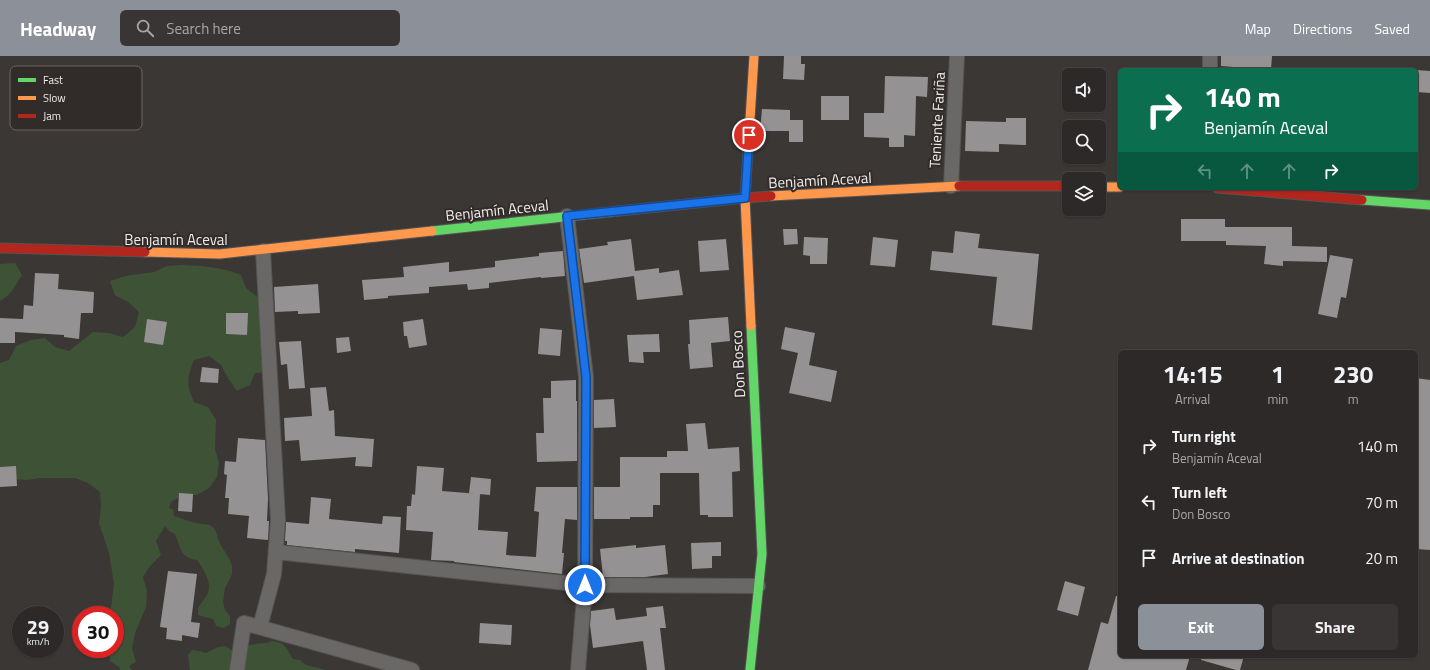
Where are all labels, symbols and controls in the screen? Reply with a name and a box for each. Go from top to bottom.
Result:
search box [120,10,400,46]
text: Headway [20,14,96,43]
icon: search [134,17,156,39]
text: Search here [166,17,241,40]
text: Map [1245,18,1271,39]
text: Directions [1293,18,1352,39]
text: Saved [1374,18,1410,39]
legend [10,66,142,130]
map controls [1062,68,1106,216]
button: sound [1062,68,1106,112]
street label: Teniente Fariña [923,71,951,169]
text: Fast [43,72,63,88]
text: 140 m [1204,75,1281,118]
icon: right [1138,84,1190,136]
text: Slow [43,90,66,106]
text: Jam [43,108,61,124]
text: Benjamín Aceval [1204,114,1328,141]
pin [732,118,766,152]
button: search [1062,120,1106,164]
icon: arrive [738,124,760,146]
icon: left [1194,160,1216,182]
icon: ahead [1236,160,1258,182]
icon: ahead [1278,160,1300,182]
icon: right [1320,160,1342,182]
street label: Benjamín Aceval [768,166,872,194]
button: layers [1062,172,1106,216]
street label: Benjamín Aceval [444,193,550,227]
street label: Benjamín Aceval [124,228,228,251]
street label: Don Bosco [725,330,751,398]
text: 14:15 [1163,356,1223,392]
text: 1 [1271,356,1285,392]
text: 230 [1333,356,1373,392]
text: Arrival [1175,389,1210,409]
text: min [1267,389,1288,409]
text: m [1348,389,1359,409]
text: Turn right [1172,425,1236,448]
icon: right [1138,435,1160,457]
text: 140 m [1357,435,1398,458]
text: Benjamín Aceval [1172,448,1262,468]
text: Turn left [1172,481,1227,504]
icon: left [1138,491,1160,513]
text: 70 m [1365,491,1398,514]
text: Don Bosco [1172,504,1230,524]
icon: arrive [1138,547,1160,569]
text: Arrive at destination [1172,547,1305,570]
text: 20 m [1365,547,1398,570]
position arrow [564,564,606,606]
button: Exit [1138,604,1264,650]
button: Share [1272,604,1398,650]
speed limit sign: 30 [72,606,124,658]
text: 29 [27,611,49,642]
text: km/h [27,634,49,649]

